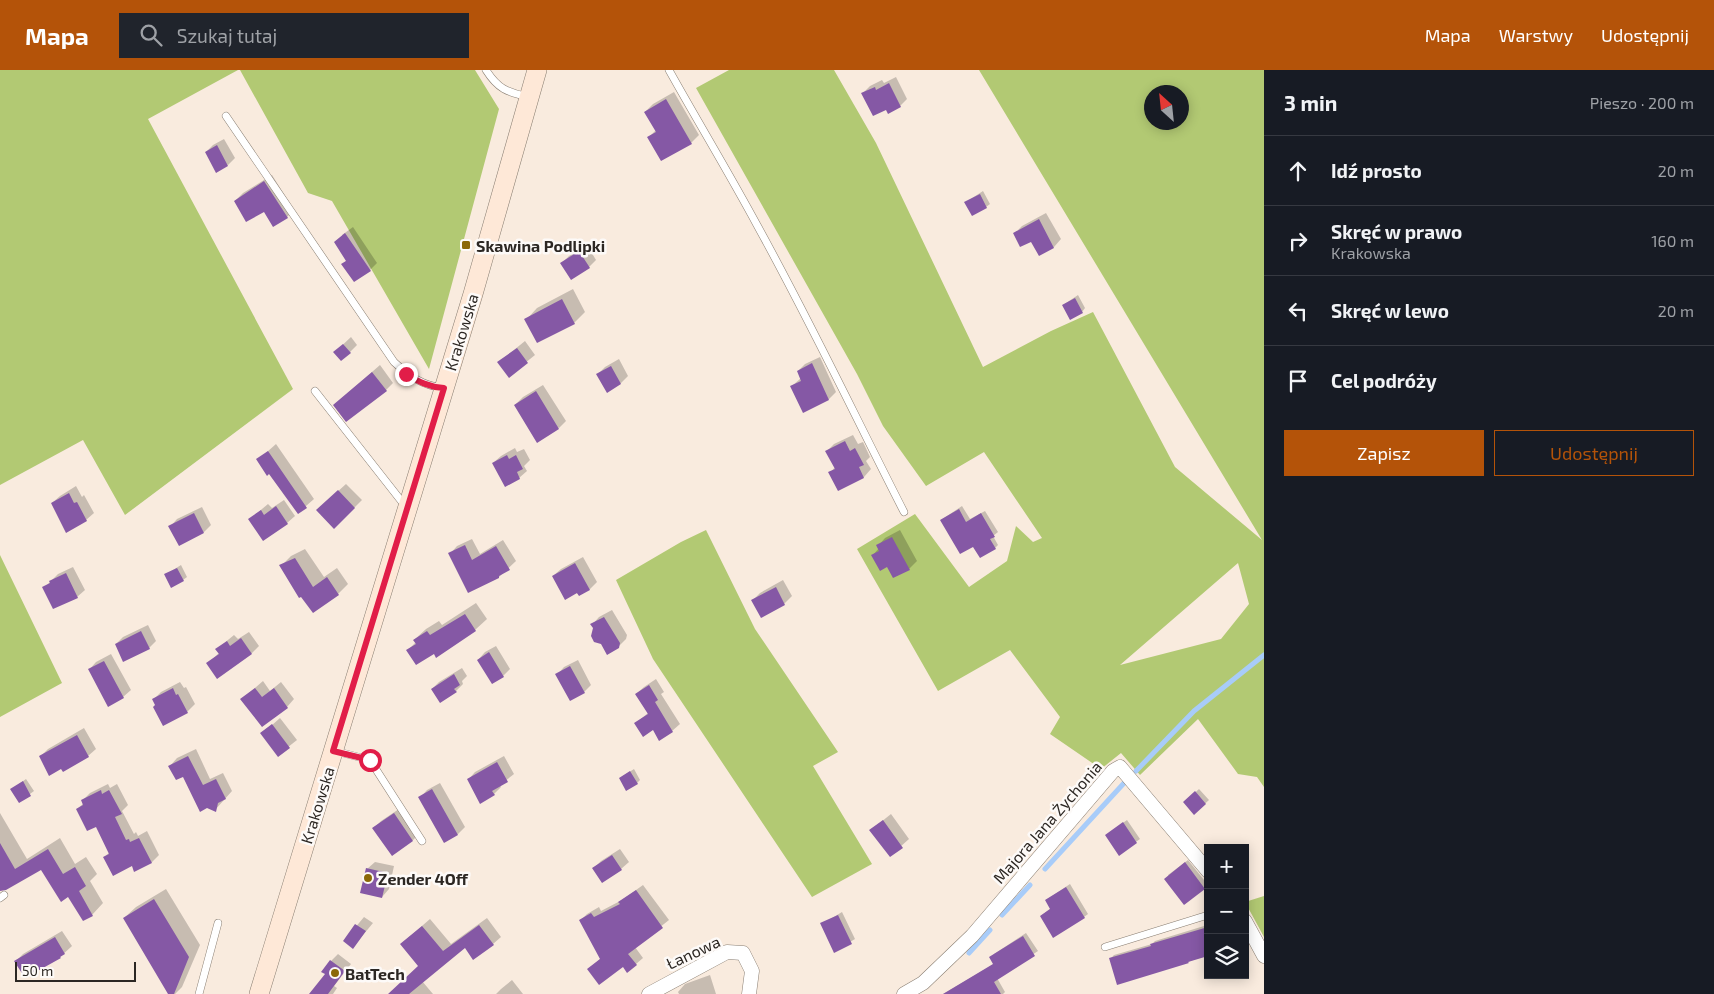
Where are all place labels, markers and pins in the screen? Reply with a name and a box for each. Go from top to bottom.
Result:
place label: Skawina Podlipki [476,236,605,255]
marker: Skawina Podlipki [460,239,472,251]
place label: Zender 4Off [378,869,469,888]
marker: Zender 4Off [362,872,374,884]
place label: BatTech [345,964,405,983]
marker: BatTech [329,967,341,979]

